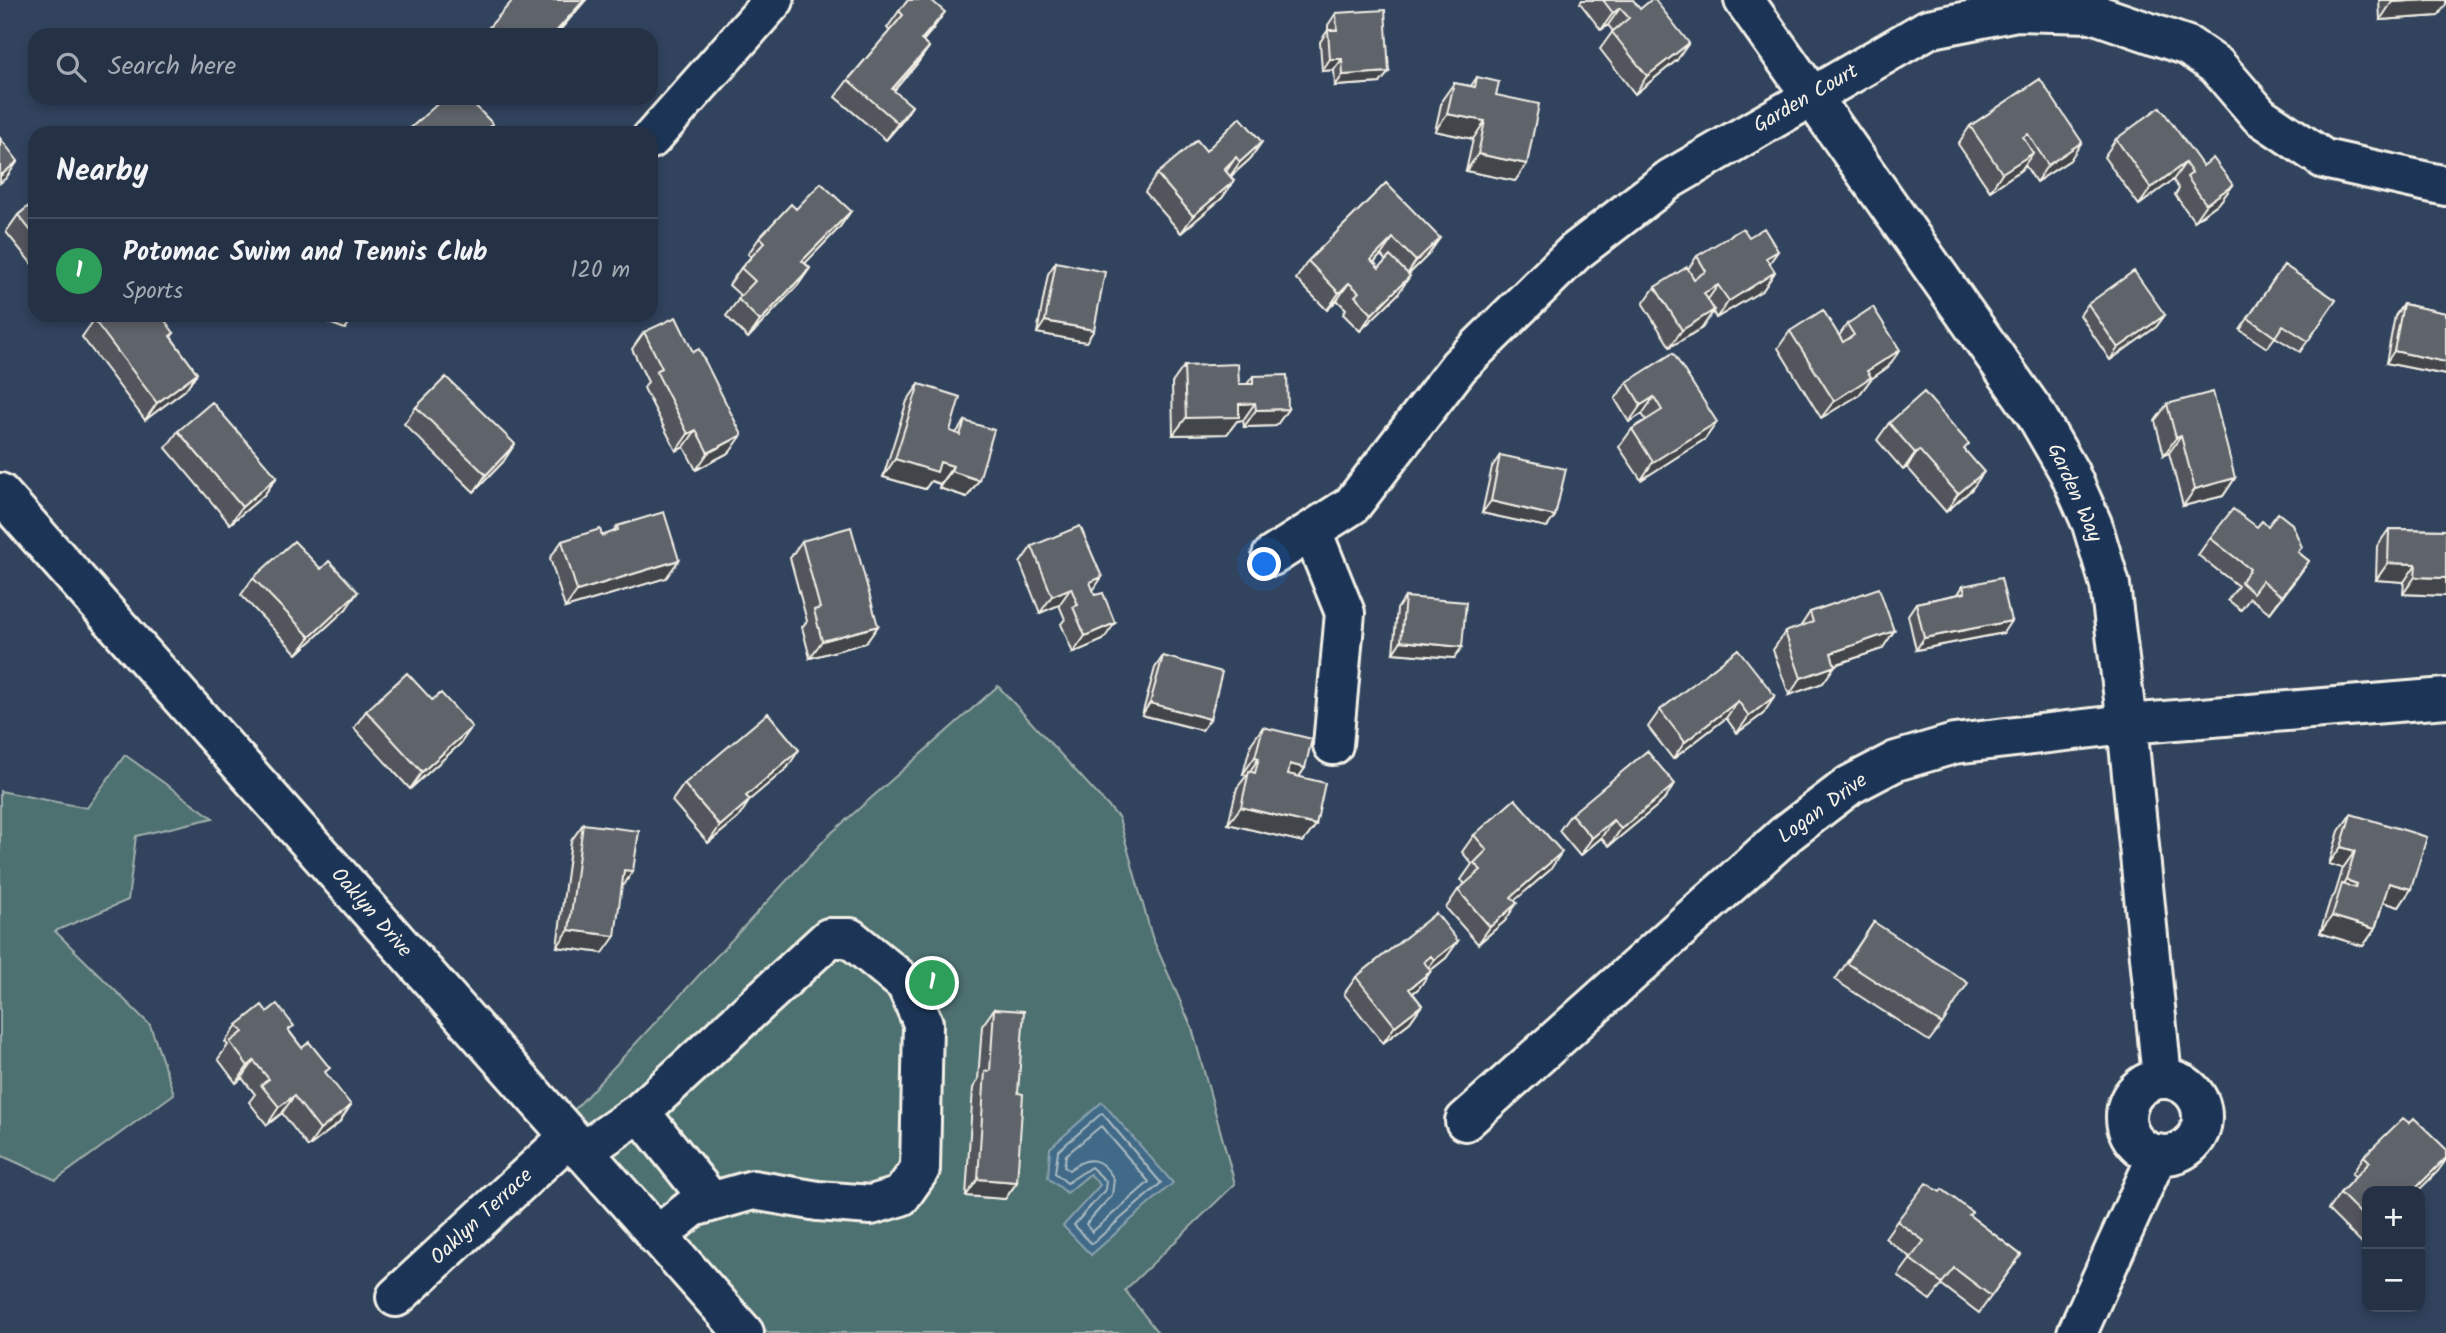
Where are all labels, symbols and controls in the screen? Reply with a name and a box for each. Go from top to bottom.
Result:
search box [28,28,658,105]
text: Search here [108,46,236,88]
icon: search [52,48,90,86]
street label: Garden Court [1747,55,1865,142]
text: Nearby [56,148,148,196]
text: Potomac Swim and Tennis Club [123,232,487,274]
text: 1 [76,253,82,289]
text: 120 m [570,253,630,289]
text: Sports [123,274,183,310]
street label: Garden Way [2038,438,2111,548]
your location [1247,547,1281,581]
street label: Logan Drive [1771,765,1875,853]
street label: Oaklyn Drive [322,860,420,966]
pin: 1 [909,957,955,1009]
street label: Oaklyn Terrace [423,1160,541,1274]
map controls [2362,1186,2425,1312]
button: + [2362,1186,2425,1249]
button: − [2362,1249,2425,1312]

